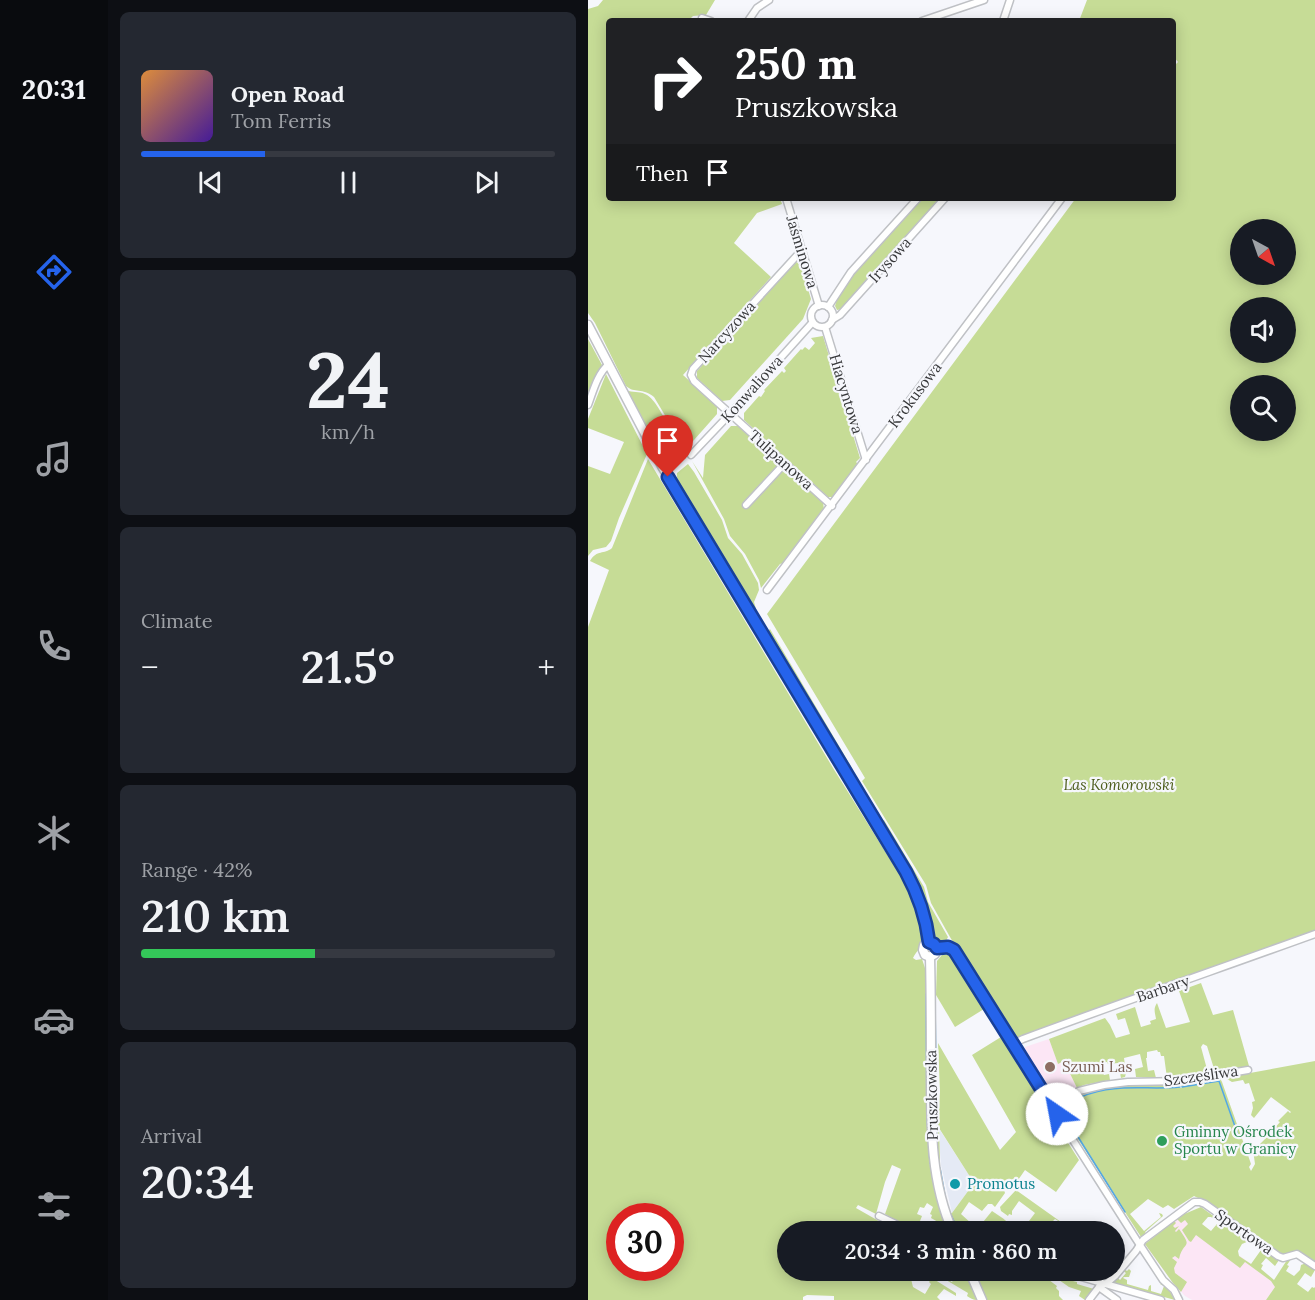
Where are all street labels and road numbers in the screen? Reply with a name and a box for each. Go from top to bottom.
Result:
street label: Jaśminowa [782,212,823,291]
street label: Irysowa [864,233,915,286]
street label: Narcyzowa [694,296,760,367]
street label: Konwaliowa [717,351,787,426]
street label: Hiacyntowa [825,352,868,436]
street label: Krokusowa [884,358,946,431]
street label: Tulipanowa [745,426,818,494]
street label: Barbary [1134,971,1192,1006]
street label: Pruszkowska [921,1049,942,1140]
street label: Szczęśliwa [1163,1061,1239,1090]
street label: Sportowa [1211,1205,1277,1259]

